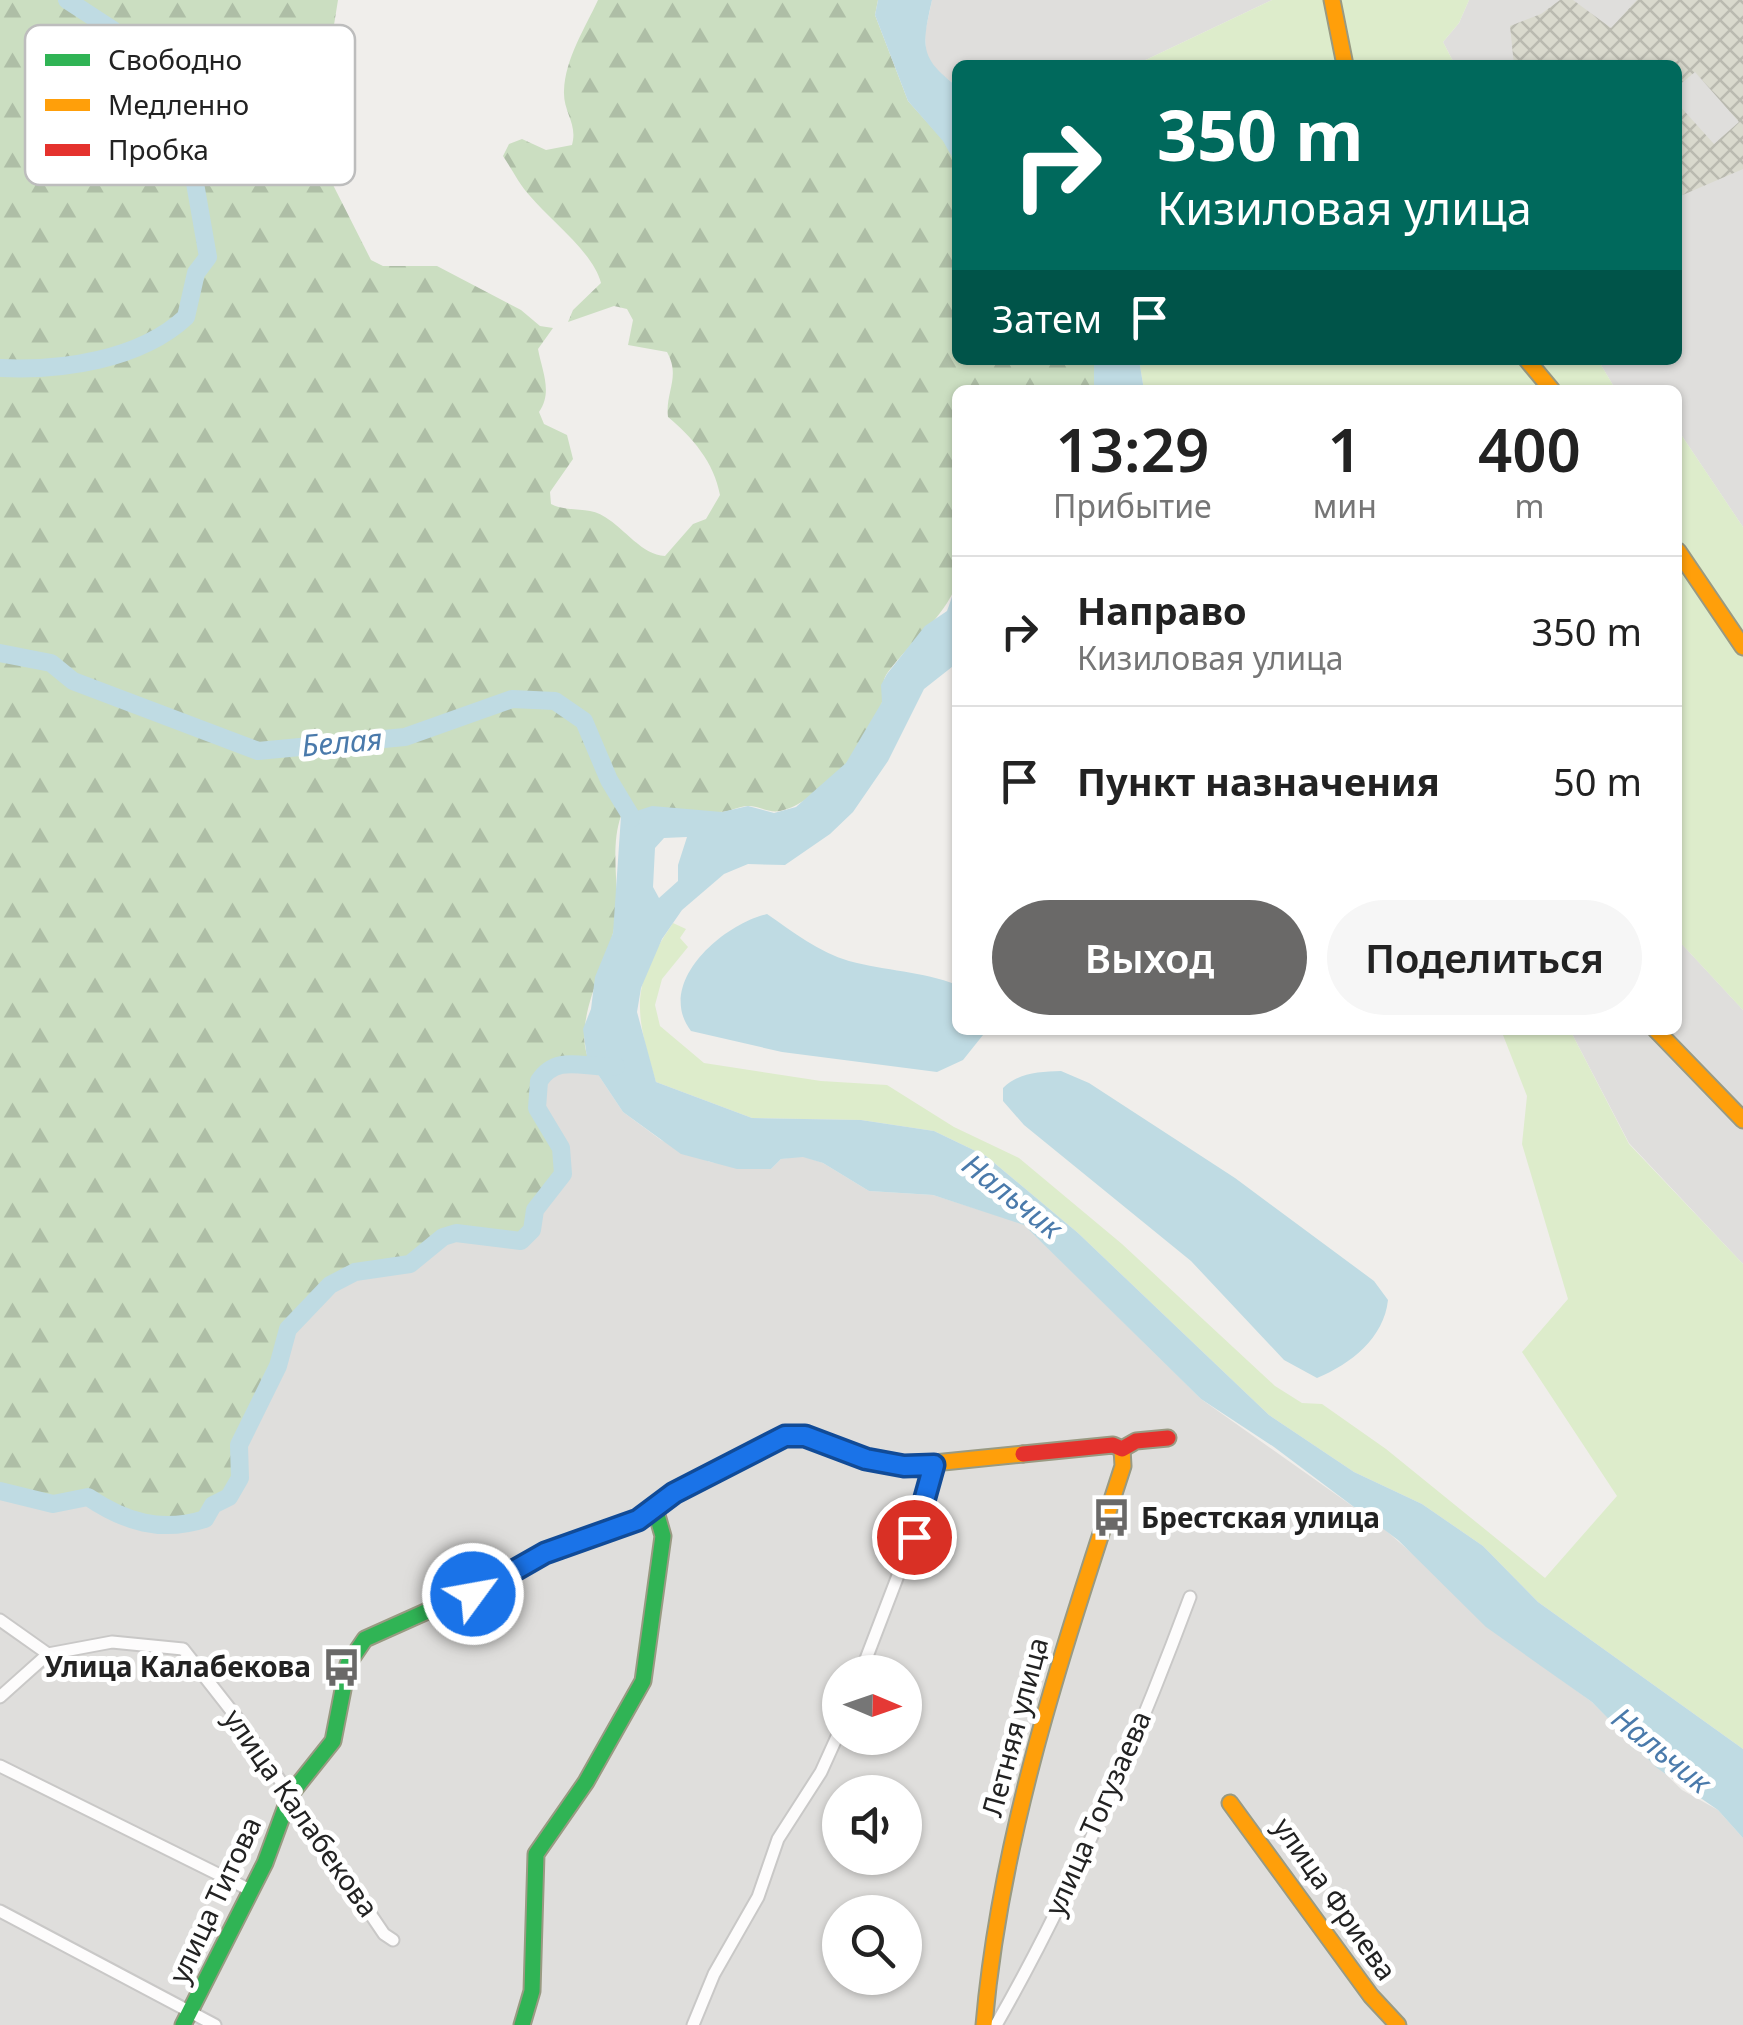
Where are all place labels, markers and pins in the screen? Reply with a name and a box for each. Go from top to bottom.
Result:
pin [872,1495,957,1580]
bus stop icon: Брестская улица [1090,1497,1132,1539]
place label: Брестская улица [1141,1498,1380,1536]
bus stop icon: Улица Калабекова [320,1646,362,1688]
place label: Улица Калабекова [45,1647,311,1685]

